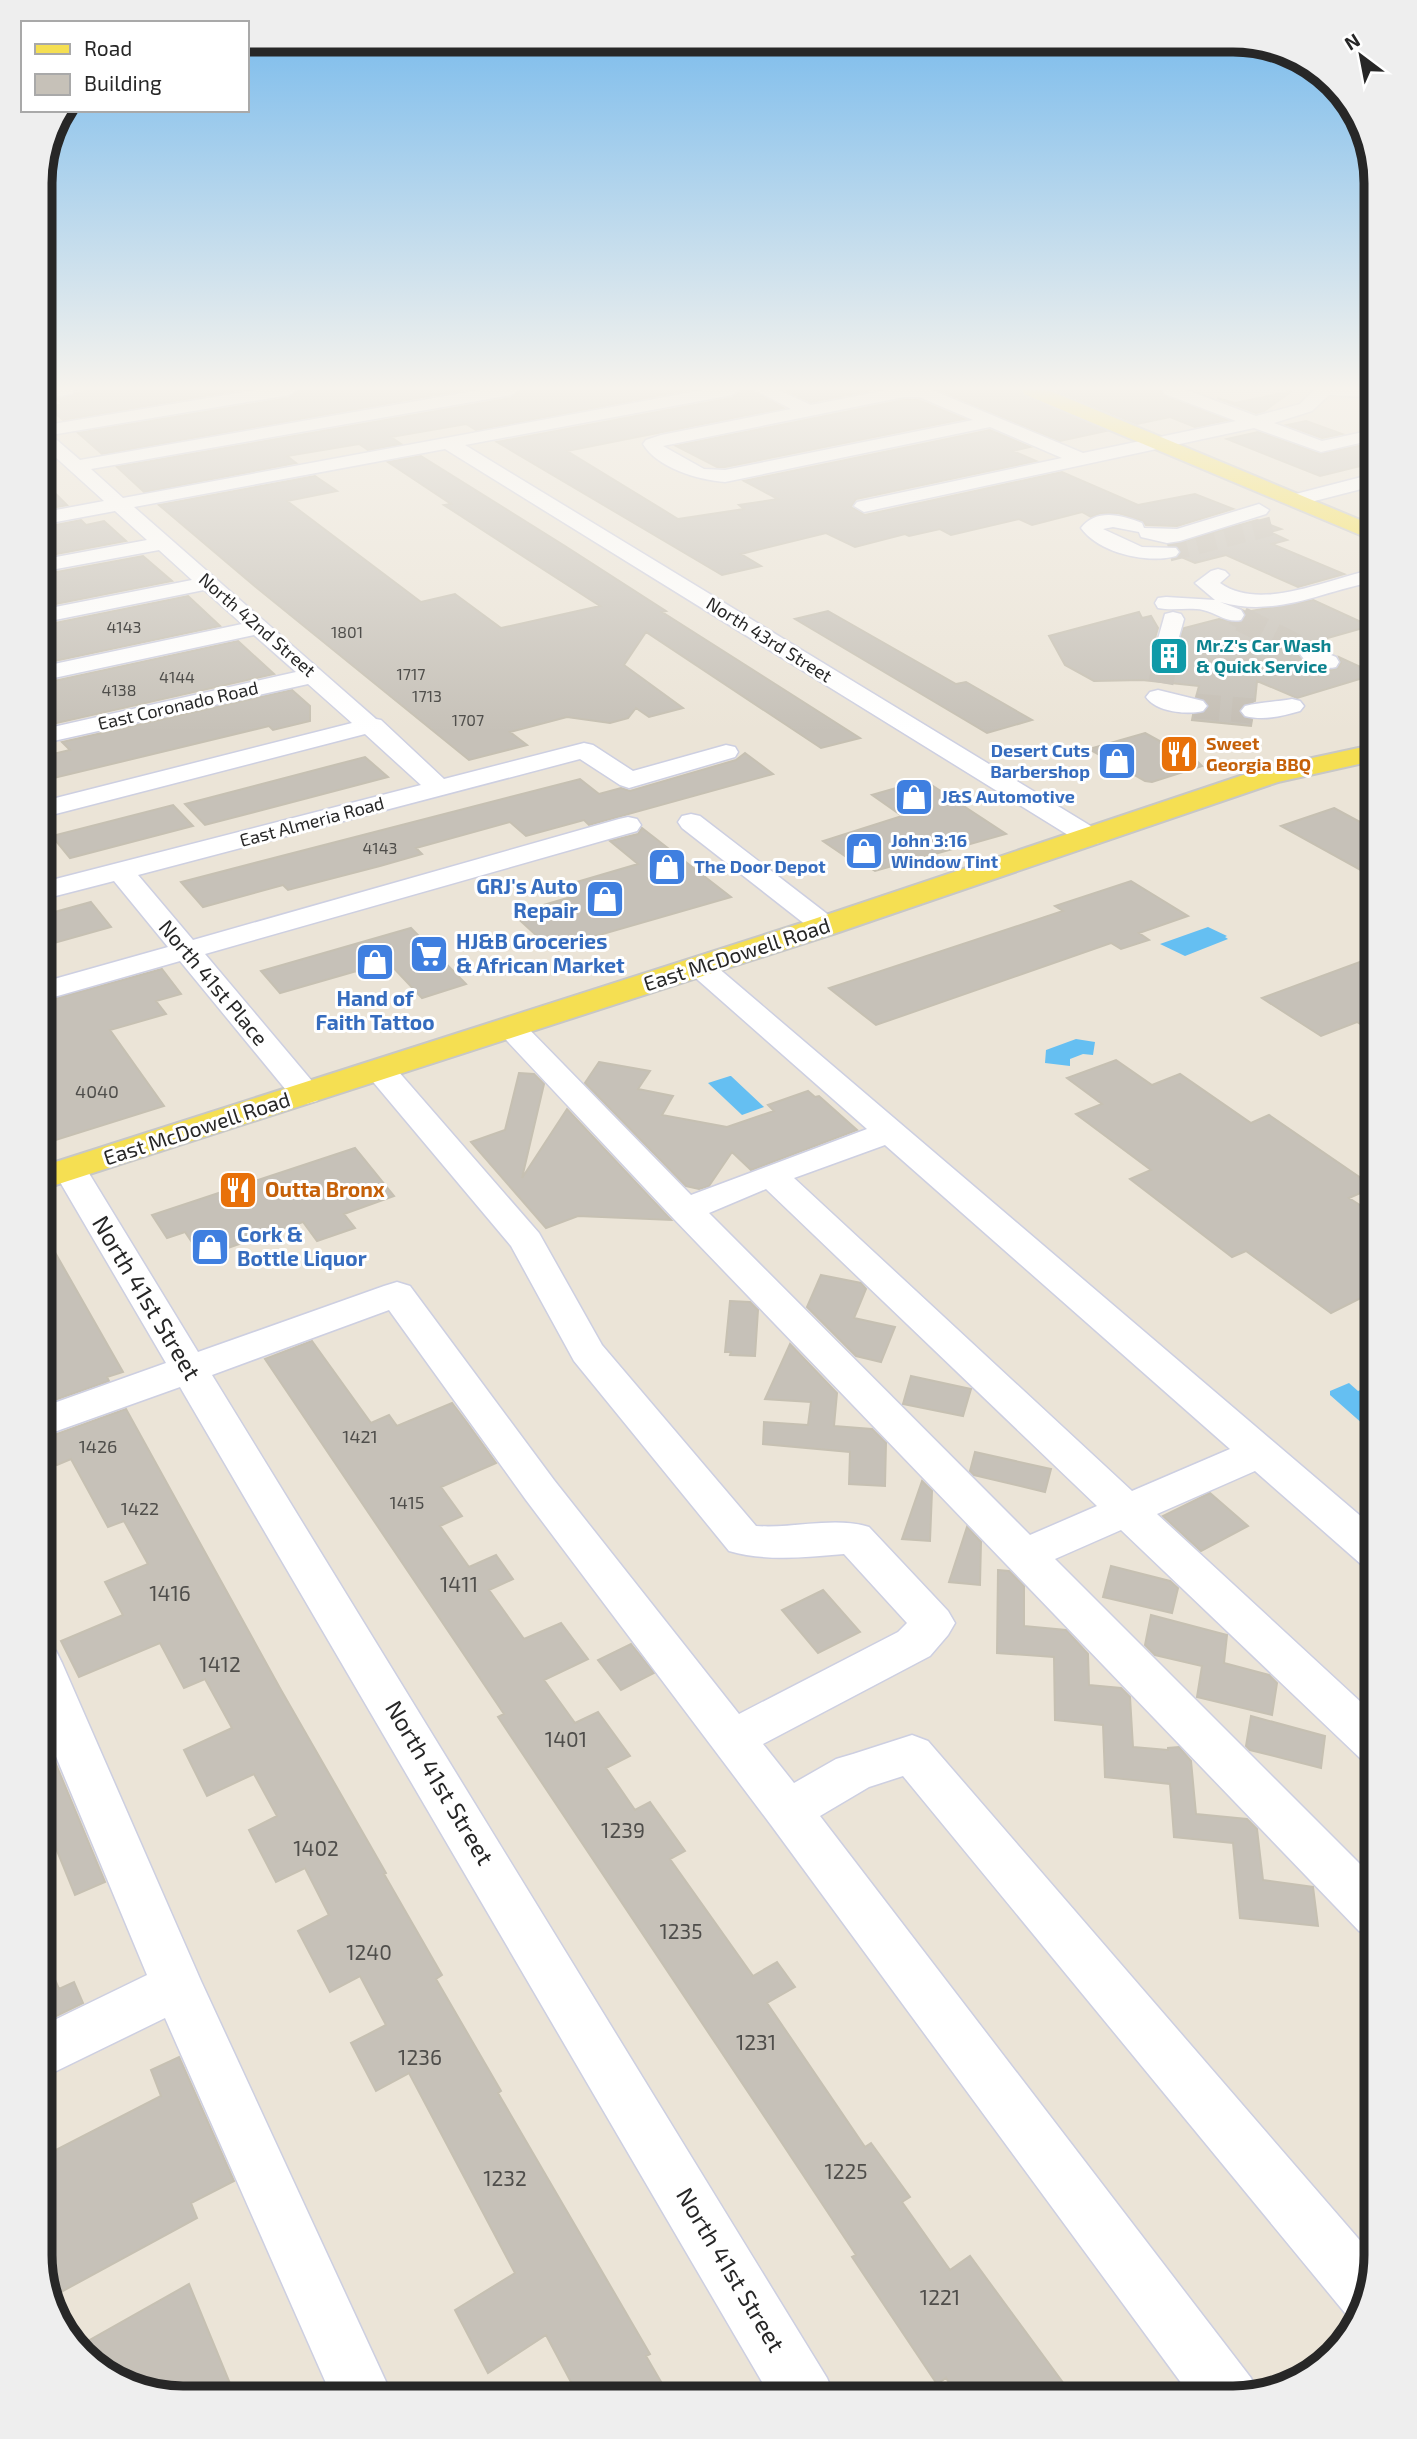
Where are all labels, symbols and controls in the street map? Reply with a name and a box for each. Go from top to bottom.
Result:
legend [21,21,248,112]
north arrow [1326,21,1396,91]
text: N [1340,28,1364,55]
text: Road [84,35,132,60]
text: Building [84,70,162,95]
street label: North 42nd Street [195,568,321,681]
street label: North 43rd Street [703,592,837,687]
house number: 4143 [107,617,141,636]
house number: 1801 [331,622,363,641]
place label: Mr.Z's Car Wash & Quick Service [1196,634,1331,677]
building icon: Mr.Z's Car Wash & Quick Service [1148,635,1190,677]
house number: 1717 [396,664,426,683]
house number: 4144 [159,667,195,686]
street label: East Coronado Road [95,676,260,734]
house number: 4138 [102,680,136,699]
house number: 1713 [412,686,442,705]
house number: 1707 [452,710,484,729]
place label: Sweet Georgia BBQ [1206,732,1311,775]
restaurant icon: Sweet Georgia BBQ [1158,733,1200,775]
place label: Desert Cuts Barbershop [990,739,1090,782]
shop icon: Desert Cuts Barbershop [1096,740,1138,782]
shop icon: J&S Automotive [893,776,935,818]
place label: J&S Automotive [941,785,1075,807]
street label: East Almeria Road [237,791,386,851]
place label: John 3:16 Window Tint [891,829,999,872]
shop icon: John 3:16 Window Tint [843,830,885,872]
house number: 4143 [363,838,397,857]
shop icon: The Door Depot [646,846,688,888]
place label: The Door Depot [694,855,826,877]
place label: GRJ's Auto Repair [476,873,578,922]
shop icon: GRJ's Auto Repair [584,878,626,920]
street label: East McDowell Road [640,912,833,996]
street label: North 41st Place [154,914,274,1050]
place label: HJ&B Groceries & African Market [456,928,625,977]
supermarket icon: HJ&B Groceries & African Market [408,933,450,975]
shop icon: Hand of Faith Tattoo [354,941,396,983]
place label: Hand of Faith Tattoo [315,985,435,1034]
house number: 4040 [75,1080,119,1102]
street label: East McDowell Road [100,1086,293,1170]
restaurant icon: Outta Bronx [217,1169,259,1211]
place label: Outta Bronx [265,1176,385,1201]
street label: North 41st Street [87,1210,208,1385]
place label: Cork & Bottle Liquor [237,1221,367,1270]
shop icon: Cork & Bottle Liquor [189,1226,231,1268]
house number: 1421 [342,1425,378,1447]
house number: 1426 [79,1435,117,1457]
house number: 1415 [389,1491,425,1513]
house number: 1422 [121,1497,159,1519]
house number: 1411 [440,1571,478,1596]
house number: 1416 [149,1580,191,1605]
house number: 1412 [199,1651,241,1676]
street label: North 41st Street [380,1695,501,1870]
house number: 1401 [545,1726,587,1751]
house number: 1239 [601,1817,645,1842]
house number: 1402 [293,1835,339,1860]
house number: 1235 [659,1918,703,1943]
house number: 1240 [346,1939,392,1964]
house number: 1231 [736,2029,776,2054]
house number: 1236 [398,2044,442,2069]
house number: 1225 [824,2158,868,2183]
house number: 1232 [483,2165,527,2190]
street label: North 41st Street [671,2182,792,2357]
house number: 1221 [920,2284,960,2309]

